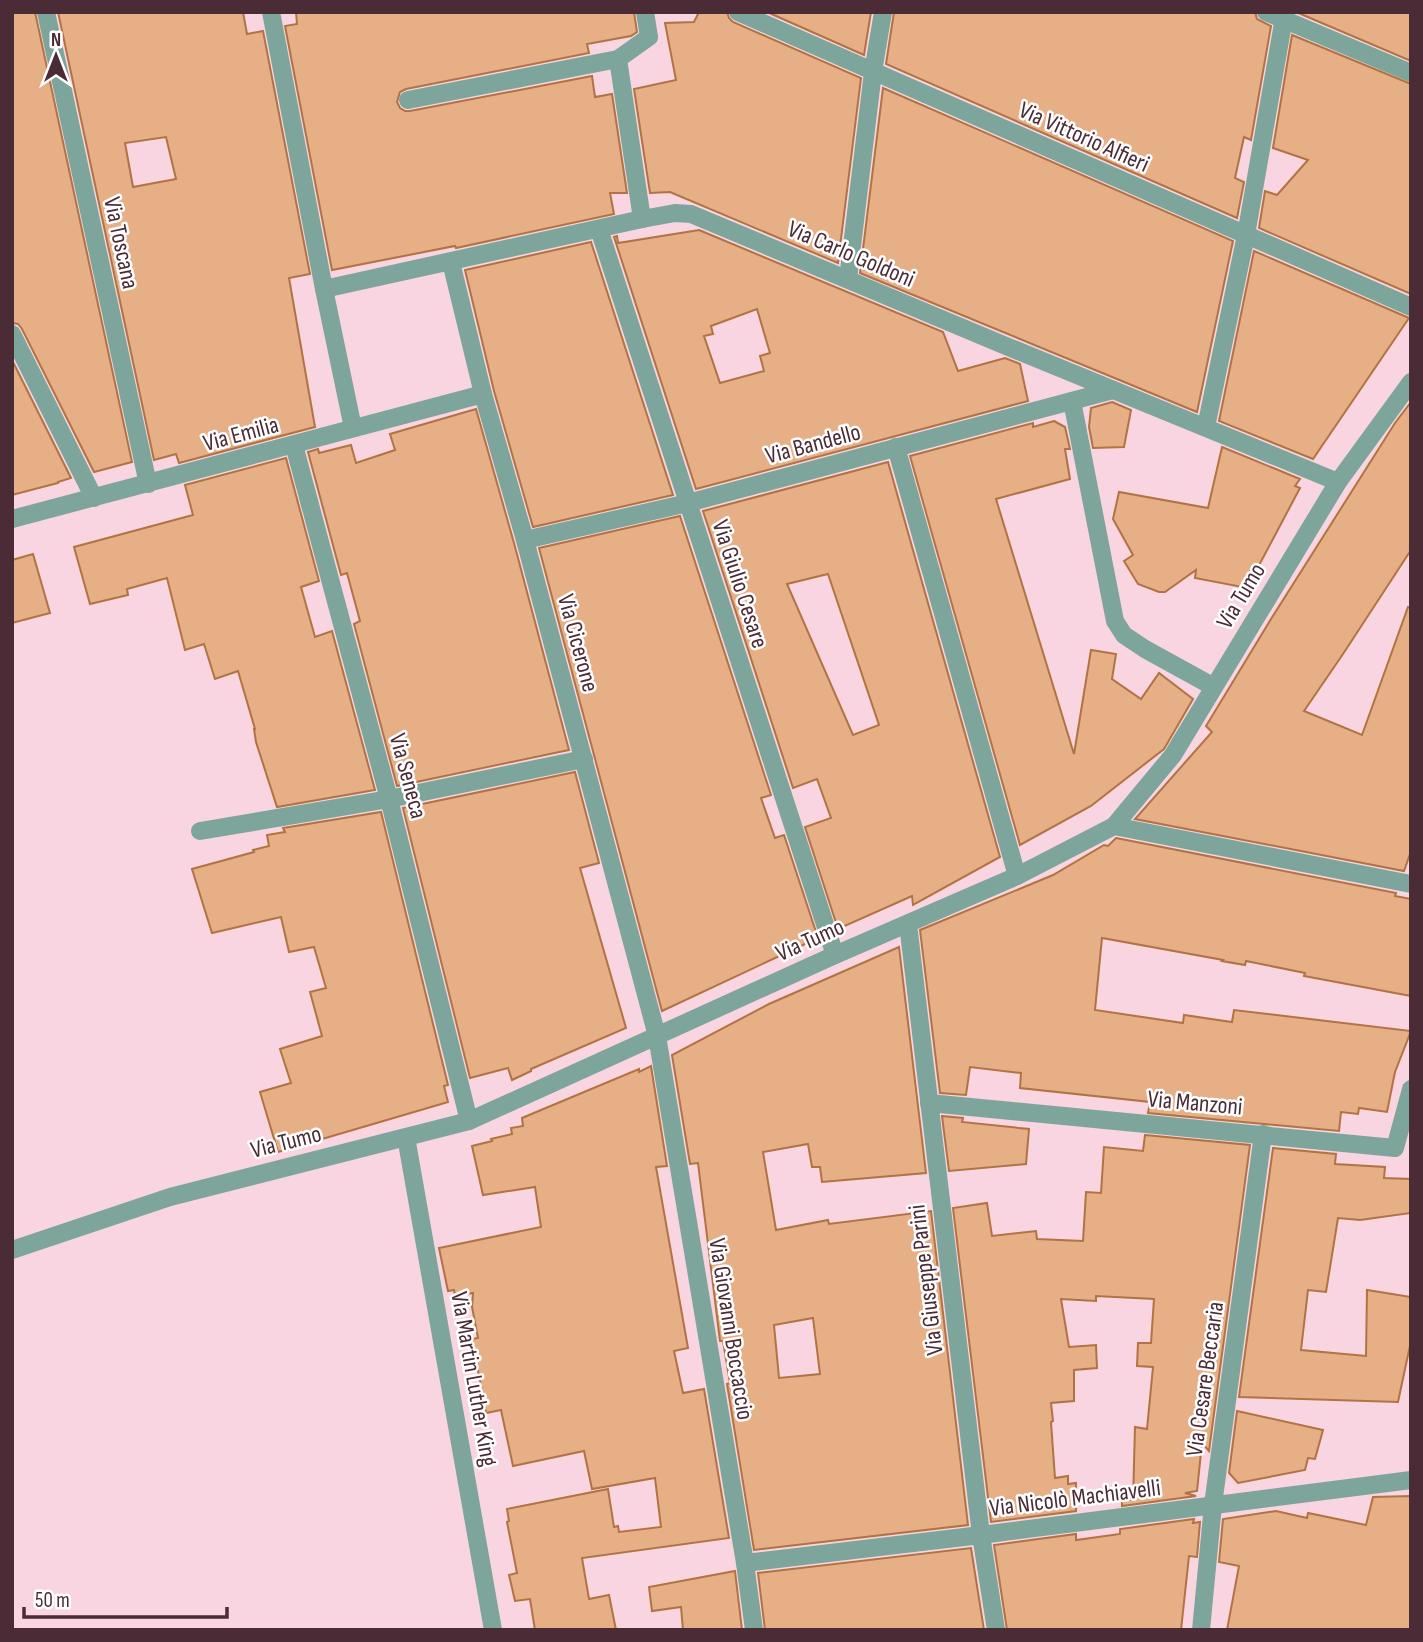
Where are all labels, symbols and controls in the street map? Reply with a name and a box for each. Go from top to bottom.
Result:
north arrow [21,21,91,91]
text: N [51,29,61,52]
street label: Via Vittorio Alfieri [1014,95,1154,179]
street label: Via Toscana [97,194,145,292]
street label: Via Carlo Goldoni [783,214,919,294]
street label: Via Emilia [200,410,282,458]
street label: Via Bandello [762,417,864,471]
street label: Via Giulio Cesare [706,516,774,652]
street label: Via Tumo [1210,558,1272,634]
street label: Via Cicerone [551,591,605,695]
street label: Via Seneca [383,730,433,822]
street label: Via Tumo [771,912,849,968]
street label: Via Manzoni [1146,1084,1244,1122]
street label: Via Tumo [248,1119,324,1165]
street label: Via Giuseppe Parini [902,1203,950,1357]
street label: Via Giovanni Boccaccio [702,1236,760,1422]
street label: Via Martin Luther King [444,1289,504,1469]
street label: Via Cesare Beccaria [1180,1300,1230,1458]
street label: Via Nicolò Machiavelli [988,1473,1162,1523]
scale bar [24,1576,228,1620]
text: 50 m [35,1588,70,1613]

